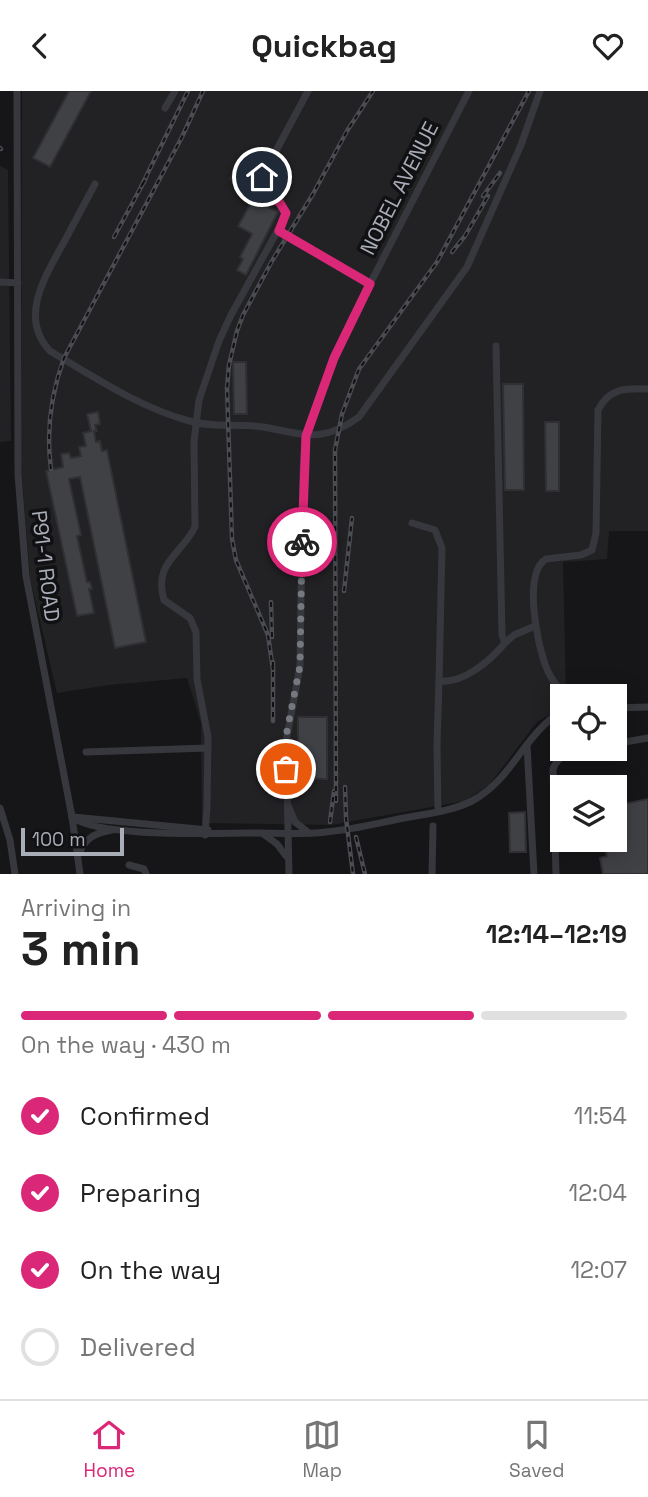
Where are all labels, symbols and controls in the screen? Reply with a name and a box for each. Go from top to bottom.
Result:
text: Quickbag [251,26,397,66]
icon: back [21,27,59,65]
icon: heart [589,27,627,65]
street label: NOBEL AVENUE [354,117,444,259]
pin [232,147,292,207]
icon: home [243,158,281,196]
courier [267,507,337,577]
street label: P91-1 ROAD [26,509,66,623]
icon: bike [283,523,321,561]
map controls [550,684,627,852]
button: locate [550,684,627,761]
pin [256,739,316,799]
icon: bag [267,750,305,788]
button: layers [550,775,627,852]
scale bar [21,825,124,857]
text: 100 m [32,827,86,852]
text: Arriving in [21,893,131,923]
text: 12:14–12:19 [486,917,627,951]
text: 3 min [21,920,141,978]
text: On the way · 430 m [21,1030,231,1060]
icon: check [21,1097,59,1135]
text: Confirmed [80,1099,210,1133]
text: 11:54 [574,1101,627,1131]
icon: check [21,1174,59,1212]
text: Preparing [80,1176,201,1210]
text: 12:04 [569,1178,627,1208]
icon: check [21,1251,59,1289]
text: On the way [80,1253,221,1287]
text: 12:07 [570,1255,627,1285]
text: Delivered [80,1330,196,1364]
tab: Home [84,1416,135,1483]
tab: Map [302,1416,342,1483]
tab: Saved [509,1416,564,1483]

